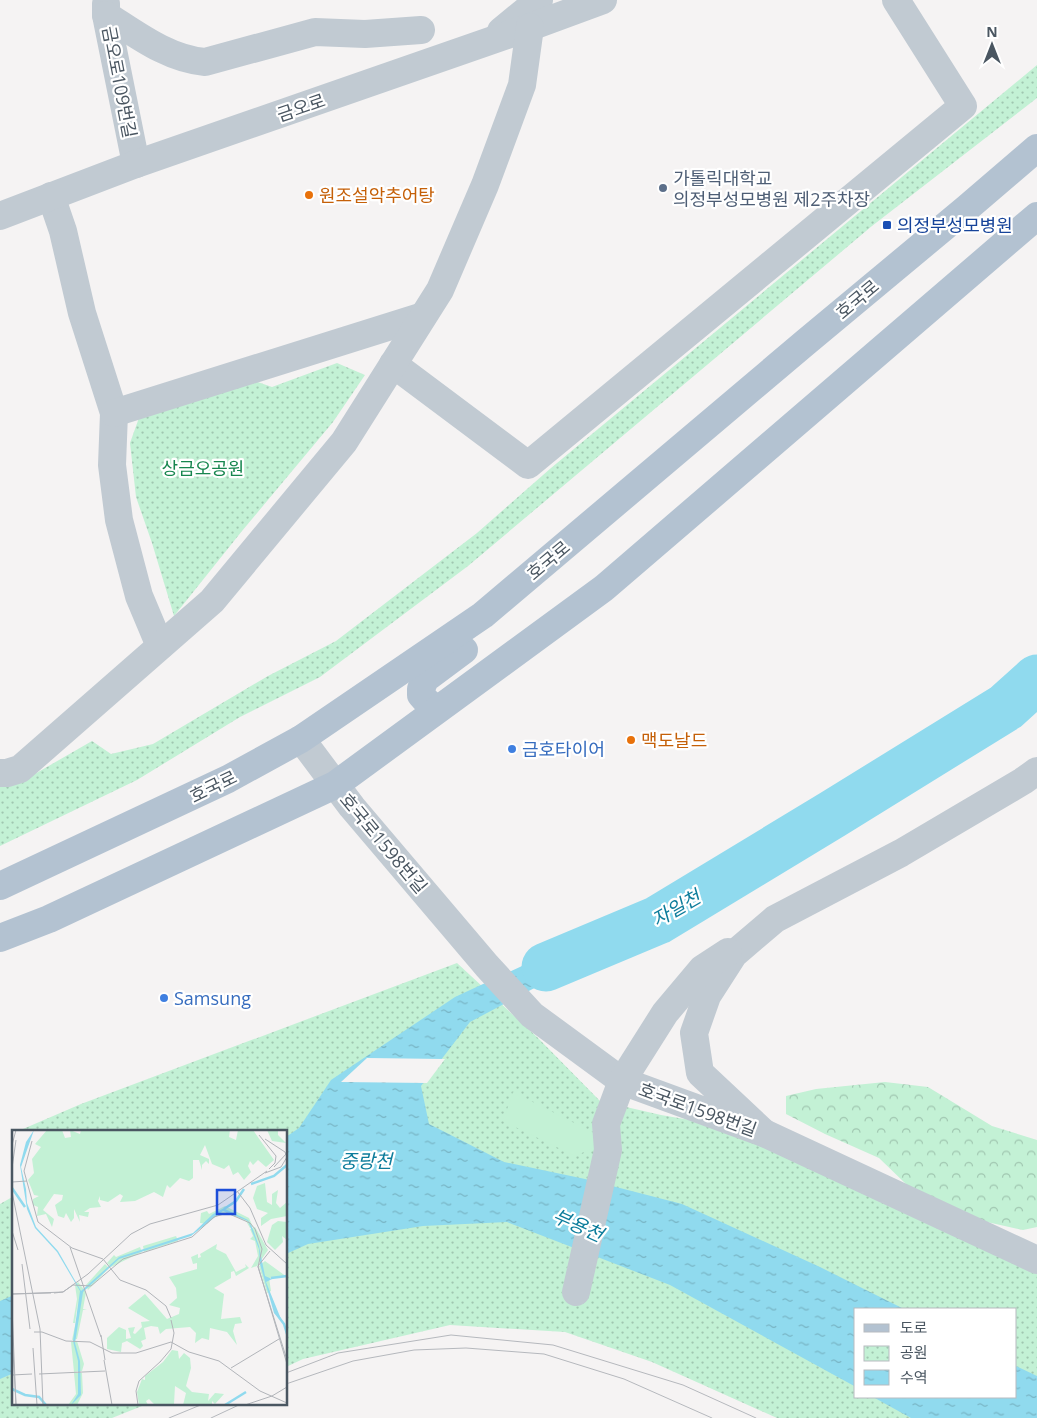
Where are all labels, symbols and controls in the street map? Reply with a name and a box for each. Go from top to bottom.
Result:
north arrow [967,20,1017,70]
text: N [986,22,998,41]
street label: 금오로109번길 [97,24,143,140]
street label: 금오로 [274,88,328,126]
place label: 가톨릭대학교 의정부성모병원 제2주차장 [673,166,870,211]
marker: 가톨릭대학교 의정부성모병원 제2주차장 [657,182,669,194]
place label: 원조설악추어탕 [319,183,435,207]
marker: 원조설악추어탕 [303,189,315,201]
place label: 의정부성모병원 [897,213,1013,237]
marker: 의정부성모병원 [881,219,893,231]
street label: 호국로 [830,274,884,324]
park label: 상금오공원 [162,456,244,480]
street label: 호국로 [521,535,575,585]
place label: 맥도날드 [641,728,707,752]
marker: 맥도날드 [625,734,637,746]
place label: 금호타이어 [522,737,605,761]
marker: 금호타이어 [506,743,518,755]
street label: 호국로 [185,764,241,808]
street label: 호국로1598번길 [335,788,433,898]
water label: 자일천 [647,883,707,932]
place label: Samsung [174,986,251,1010]
marker: Samsung [158,992,170,1004]
street label: 호국로1598번길 [636,1077,760,1141]
inset map [12,1130,288,1406]
water label: 중랑천 [340,1148,394,1174]
water label: 부용천 [549,1202,609,1248]
legend [854,1308,1017,1398]
text: 도로 [900,1317,928,1337]
text: 공원 [900,1342,928,1362]
text: 수역 [900,1367,928,1387]

